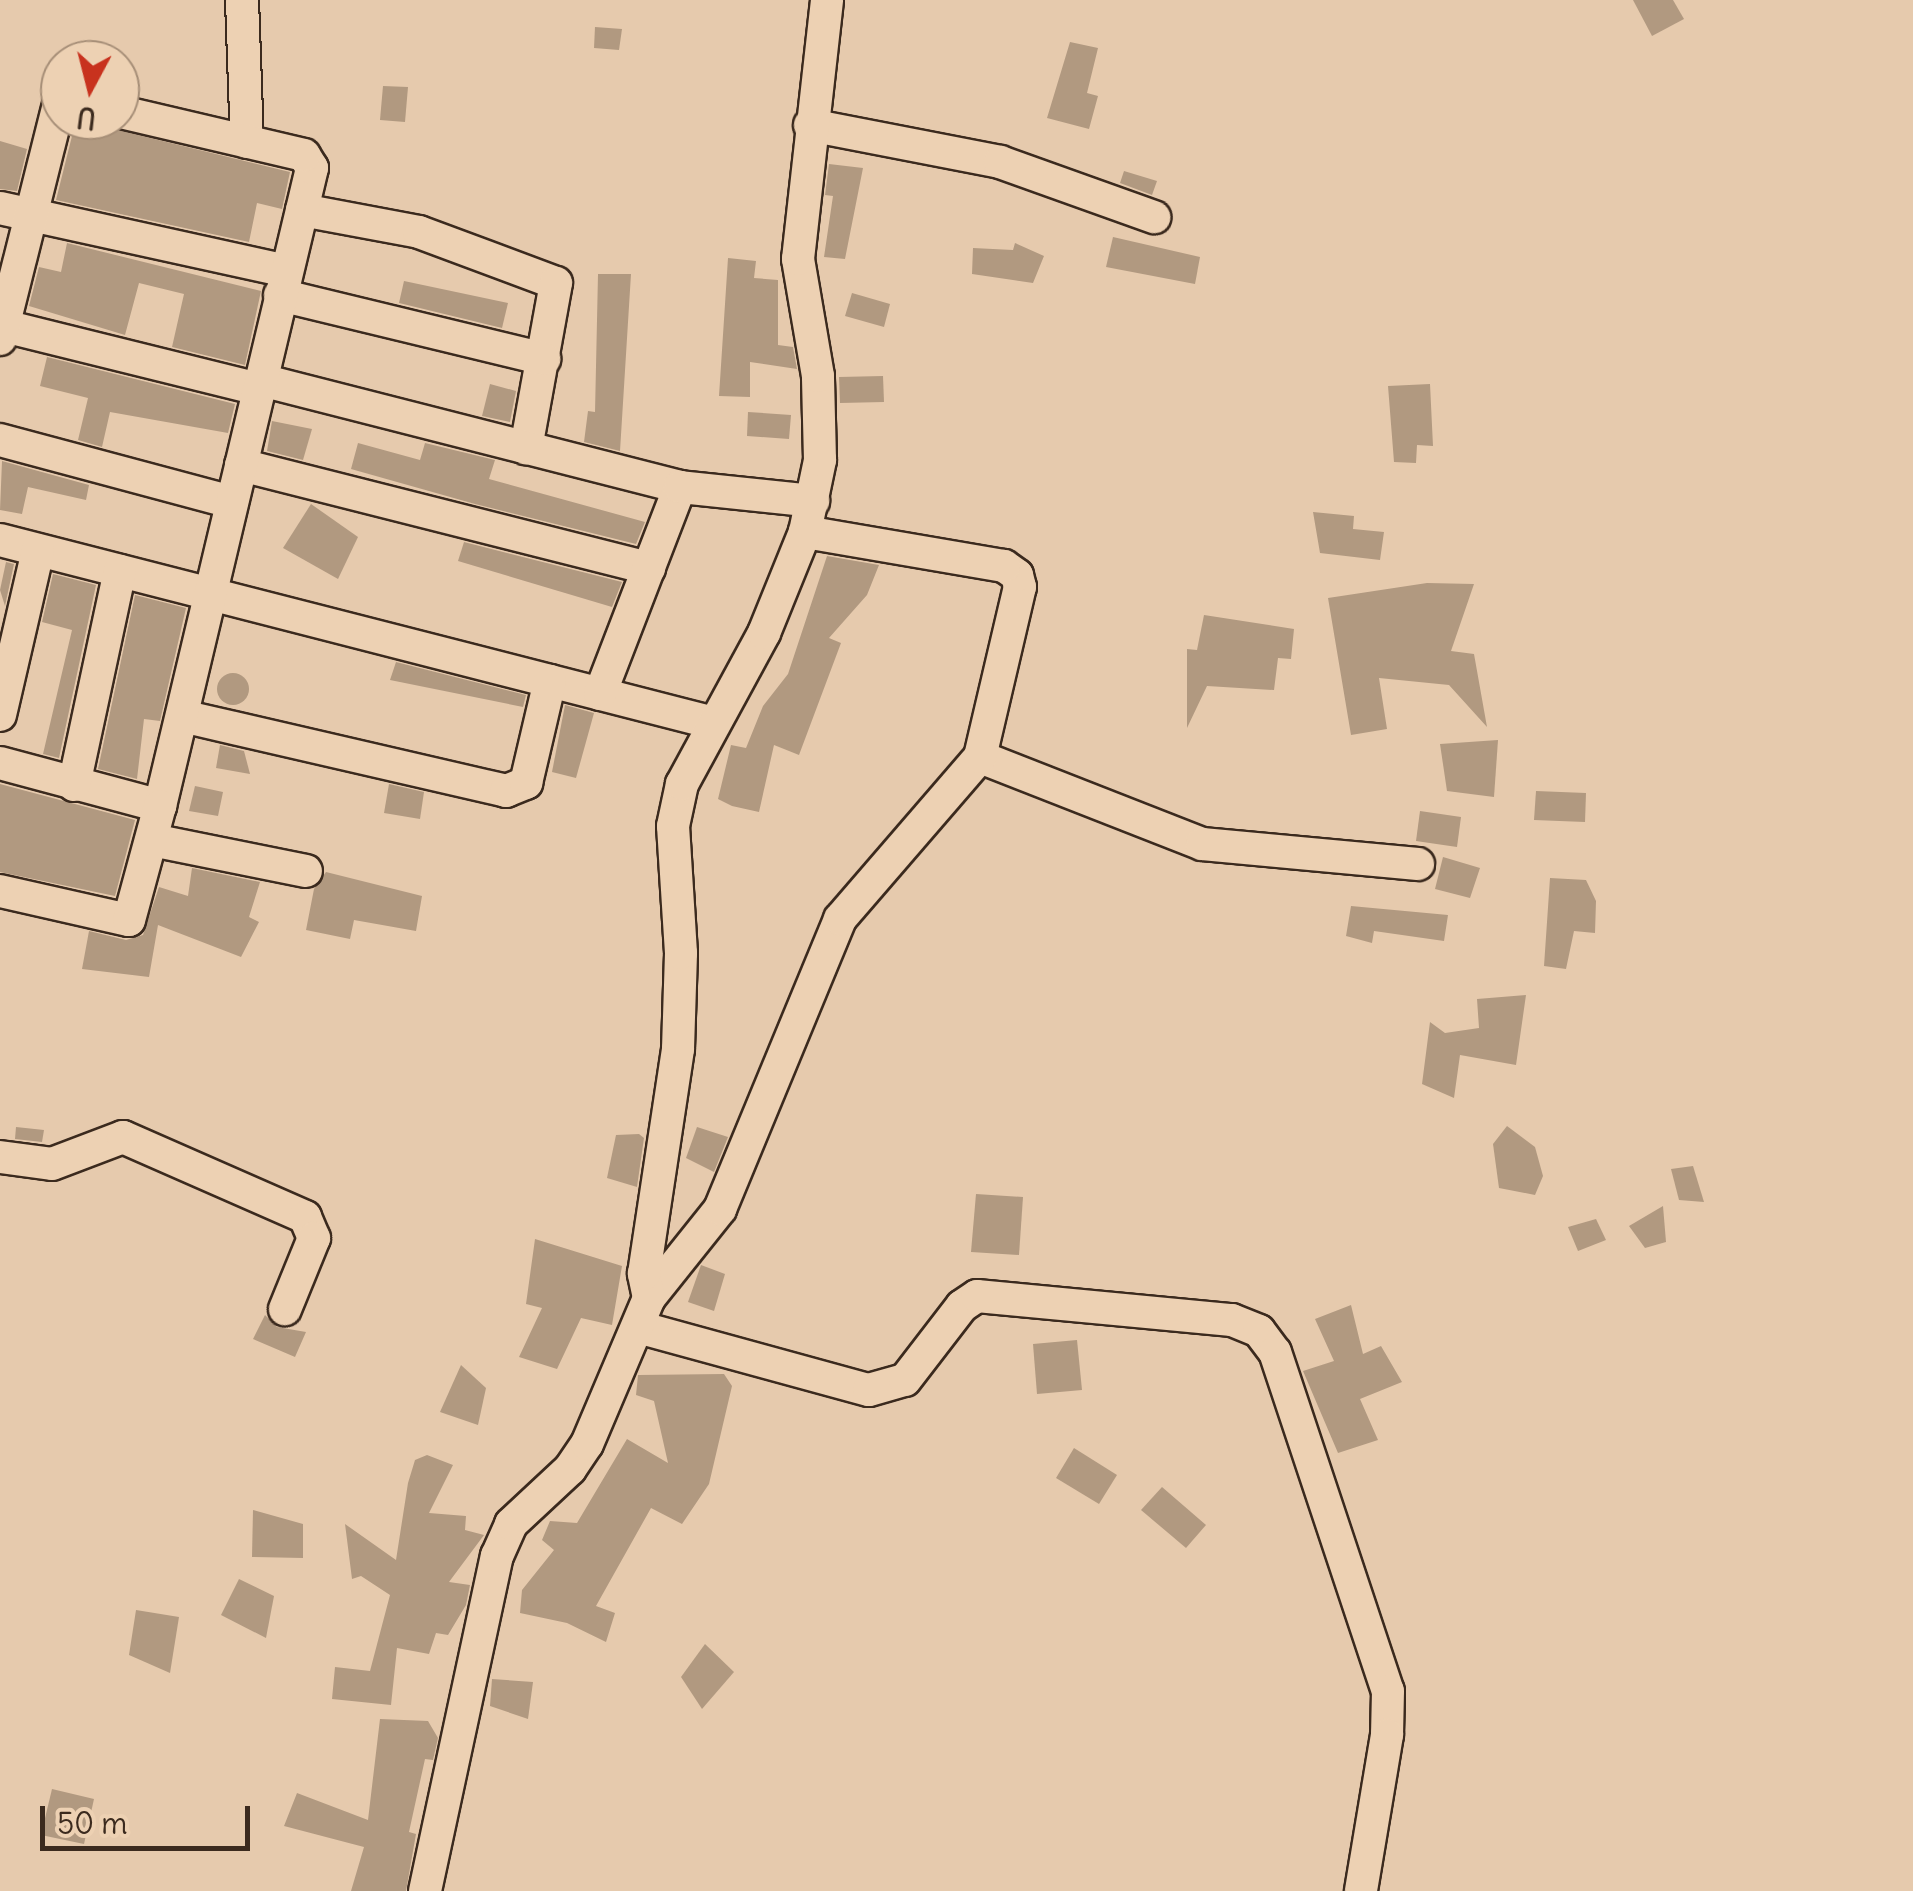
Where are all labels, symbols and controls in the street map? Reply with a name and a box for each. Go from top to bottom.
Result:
north arrow [40,40,140,140]
text: U [75,99,98,137]
scale bar [45,1786,255,1848]
text: 50 m [57,1804,127,1842]

